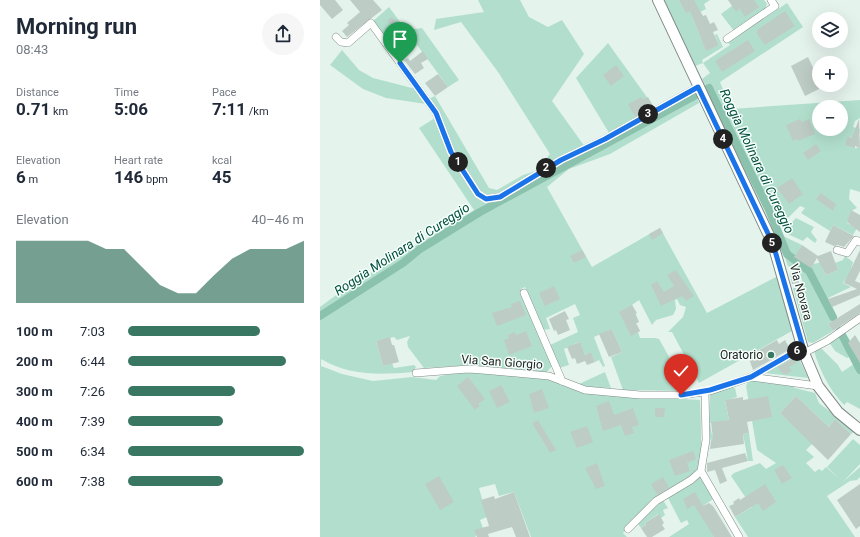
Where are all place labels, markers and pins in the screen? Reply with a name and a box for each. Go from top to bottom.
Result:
pin [383,22,417,63]
pin: 3 [638,104,658,124]
pin: 4 [713,129,733,149]
pin: 1 [448,152,468,172]
pin: 2 [536,158,556,178]
pin: 5 [762,233,782,253]
pin: 6 [787,341,807,361]
place label: Oratorio [720,348,763,362]
marker: Oratorio [766,350,776,360]
pin [664,354,698,395]

